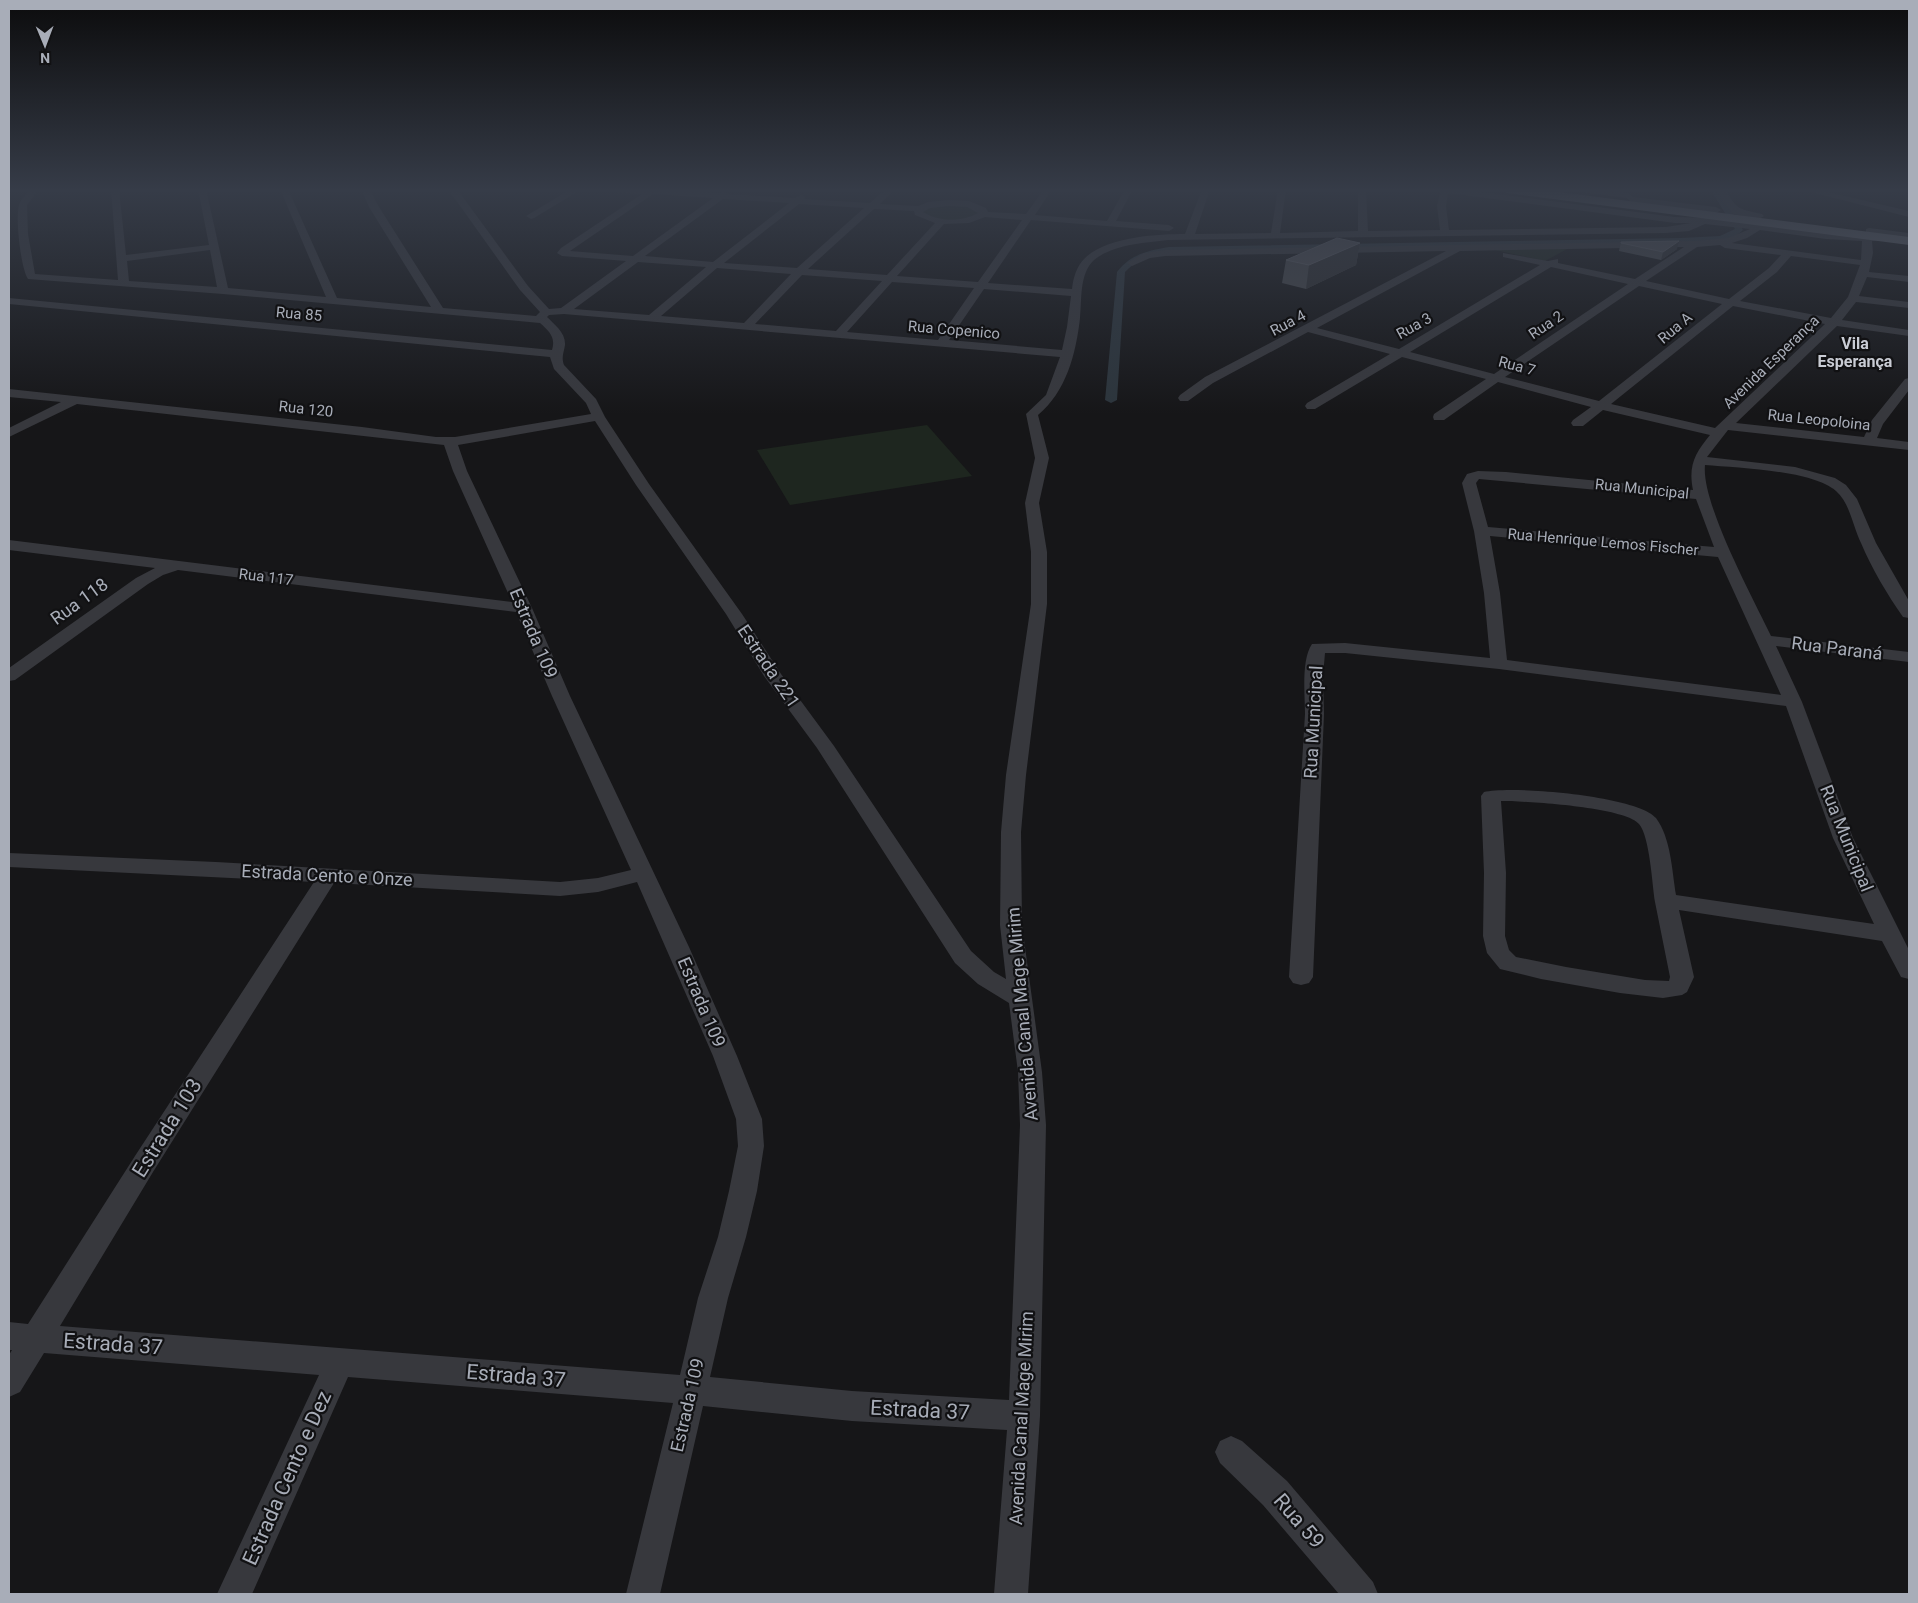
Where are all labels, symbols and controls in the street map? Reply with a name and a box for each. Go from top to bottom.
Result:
north arrow [20,20,70,70]
text: N [40,50,50,66]
street label: Rua 85 [275,303,323,325]
street label: Rua 4 [1267,306,1309,340]
street label: Rua 2 [1525,307,1567,343]
street label: Rua A [1654,308,1696,347]
street label: Rua 3 [1393,309,1435,343]
street label: Avenida Esperança [1719,312,1823,412]
street label: Rua Copenico [907,317,1001,343]
district label: Vila Esperança [1818,334,1893,371]
street label: Rua 7 [1496,352,1538,380]
street label: Rua 120 [278,397,334,421]
street label: Rua Leopoloina [1767,406,1871,434]
street label: Rua Municipal [1594,475,1690,503]
street label: Rua Henrique Lemos Fischer [1507,525,1699,559]
street label: Rua 117 [238,565,294,589]
street label: Rua 118 [46,573,112,629]
street label: Estrada 109 [506,585,562,681]
street label: Estrada 221 [734,620,804,712]
street label: Rua Paraná [1790,632,1884,664]
street label: Rua Municipal [1300,665,1326,779]
street label: Rua Municipal [1816,782,1878,894]
street label: Estrada Cento e Onze [241,860,413,890]
street label: Avenida Canal Mage Mirim [1002,906,1042,1122]
street label: Estrada 109 [674,954,730,1050]
street label: Estrada 103 [127,1074,207,1182]
street label: Avenida Canal Mage Mirim [1005,1310,1037,1526]
street label: Estrada 37 [62,1329,164,1359]
street label: Estrada 109 [666,1356,708,1454]
street label: Estrada 37 [465,1360,567,1392]
street label: Estrada Cento e Dez [238,1387,336,1569]
street label: Estrada 37 [870,1395,970,1425]
street label: Rua 59 [1269,1489,1329,1553]

